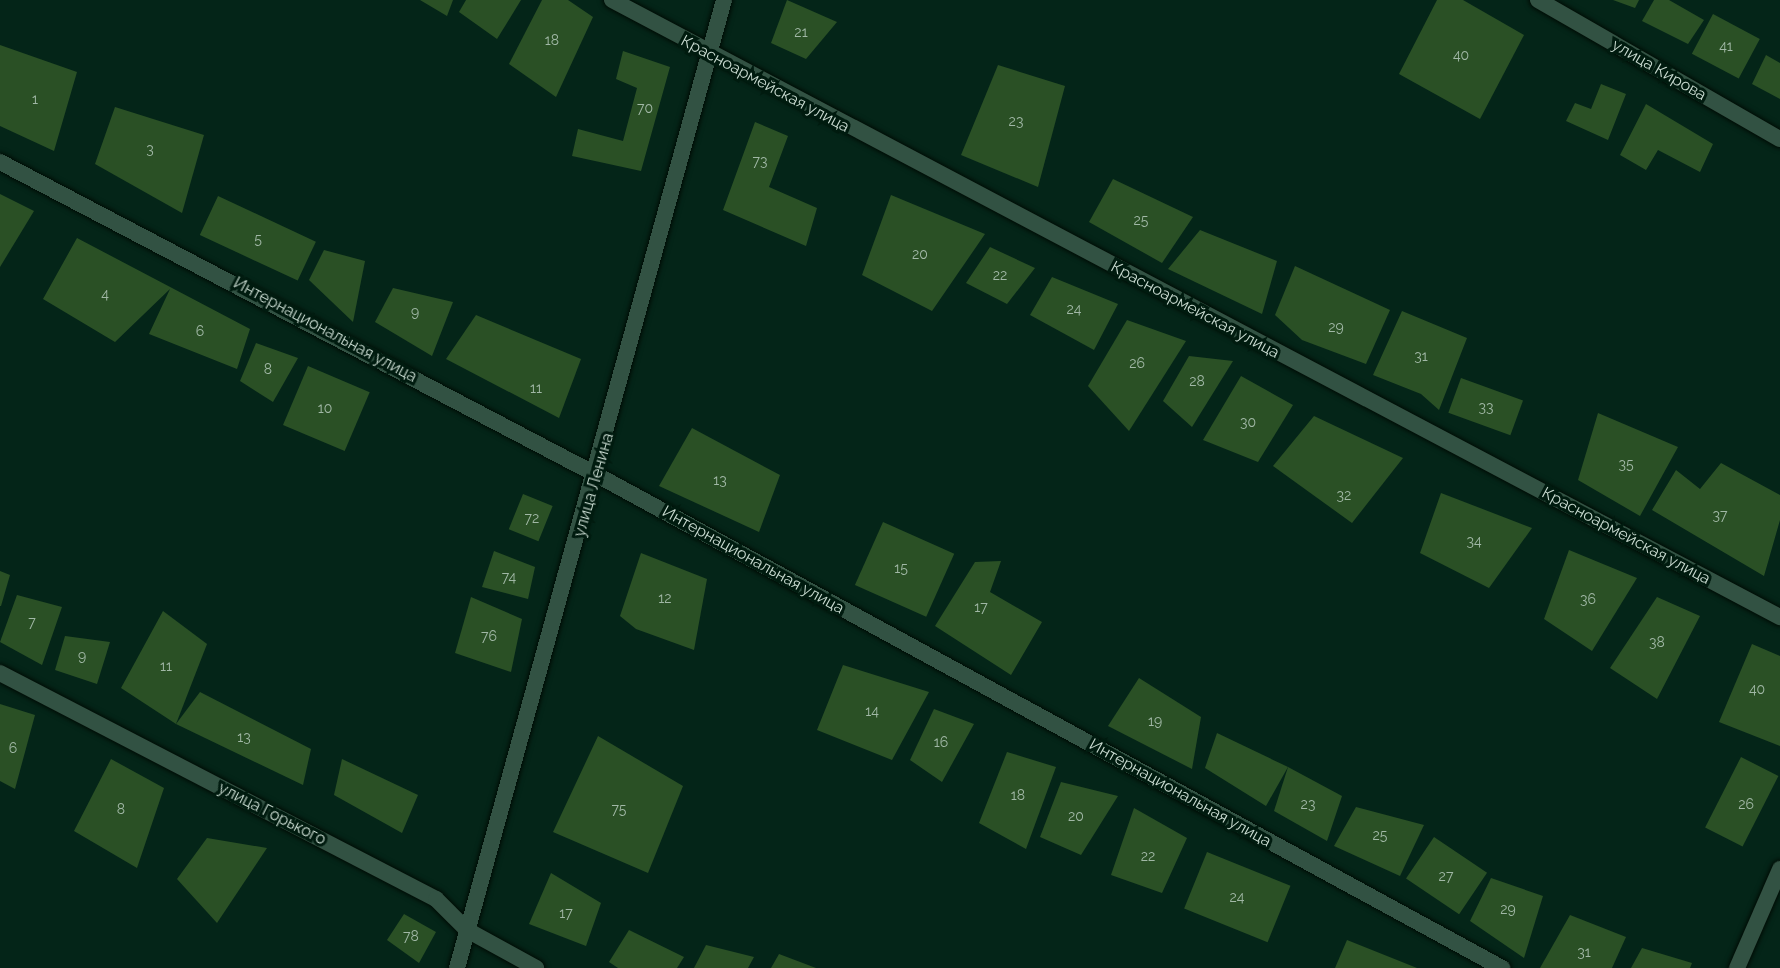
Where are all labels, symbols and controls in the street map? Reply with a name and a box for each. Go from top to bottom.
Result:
house number: 21 [794,24,808,40]
street label: Красноармейская улица [677,31,853,137]
house number: 18 [545,32,559,48]
street label: улица Кирова [1608,35,1710,105]
house number: 41 [1719,38,1733,54]
house number: 40 [1453,47,1469,63]
house number: 1 [32,91,38,107]
house number: 70 [637,100,653,116]
house number: 23 [1009,113,1023,129]
house number: 3 [146,141,154,157]
house number: 73 [753,153,767,169]
house number: 25 [1134,212,1148,228]
house number: 5 [254,231,262,247]
house number: 20 [912,246,928,262]
street label: Красноармейская улица [1107,257,1283,363]
house number: 22 [993,267,1007,283]
street label: Интернациональная улица [230,273,420,387]
house number: 4 [101,286,109,302]
house number: 24 [1067,301,1081,317]
house number: 9 [411,304,419,320]
house number: 29 [1328,319,1344,335]
house number: 6 [196,323,204,339]
house number: 31 [1414,348,1428,364]
house number: 26 [1129,355,1145,371]
house number: 8 [264,361,272,377]
house number: 28 [1189,373,1205,389]
house number: 11 [530,380,542,396]
house number: 33 [1479,399,1493,415]
house number: 10 [318,400,332,416]
house number: 30 [1240,414,1256,430]
street label: улица Ленина [570,431,618,539]
house number: 35 [1618,456,1634,472]
house number: 13 [713,472,727,488]
street label: Красноармейская улица [1538,483,1714,589]
house number: 32 [1337,487,1351,503]
street label: Интернациональная улица [659,502,847,618]
house number: 37 [1713,507,1727,523]
house number: 72 [525,510,539,526]
house number: 34 [1466,533,1482,549]
house number: 15 [894,560,908,576]
house number: 74 [502,569,516,585]
house number: 12 [658,590,672,606]
house number: 36 [1580,591,1596,607]
house number: 17 [974,599,988,615]
house number: 7 [28,614,36,630]
house number: 76 [481,628,497,644]
house number: 38 [1649,634,1665,650]
house number: 9 [78,648,86,664]
house number: 11 [160,658,172,674]
house number: 40 [1749,681,1765,697]
house number: 14 [865,703,879,719]
house number: 19 [1148,713,1162,729]
house number: 13 [237,729,251,745]
house number: 16 [934,734,948,750]
street label: Интернациональная улица [1086,735,1274,851]
house number: 6 [9,740,17,756]
street label: улица Горького [215,779,329,849]
house number: 18 [1011,787,1025,803]
house number: 23 [1301,796,1315,812]
house number: 26 [1738,796,1754,812]
house number: 8 [117,801,125,817]
house number: 75 [612,801,626,817]
house number: 20 [1068,808,1084,824]
house number: 25 [1373,827,1387,843]
house number: 22 [1141,848,1155,864]
house number: 27 [1439,868,1453,884]
house number: 24 [1230,889,1244,905]
house number: 29 [1500,901,1516,917]
house number: 17 [559,905,573,921]
house number: 78 [403,928,419,944]
house number: 31 [1577,944,1591,960]

